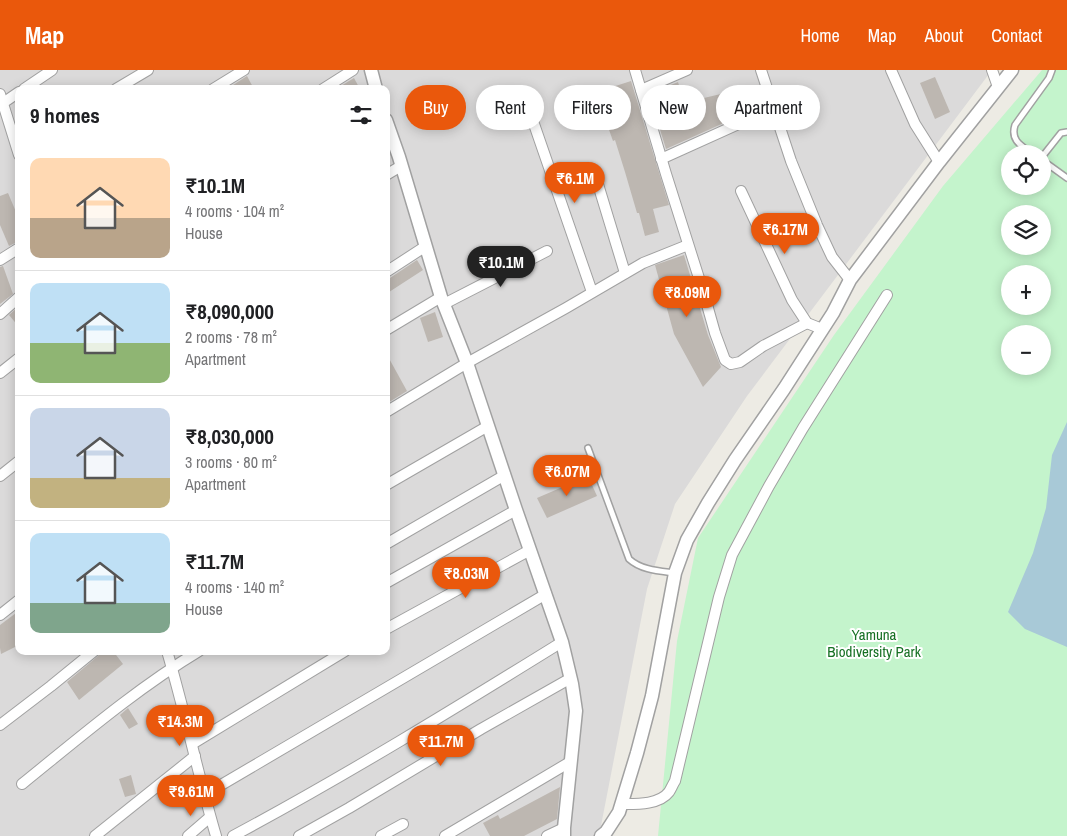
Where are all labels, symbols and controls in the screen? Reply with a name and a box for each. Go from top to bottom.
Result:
text: Map [25,19,64,51]
text: Home [800,23,840,48]
text: Map [868,23,897,48]
text: About [925,23,963,48]
text: Contact [991,23,1042,48]
chip: Buy [405,85,466,130]
chip: Rent [476,85,544,130]
chip: Filters [554,85,631,130]
chip: New [641,85,706,130]
chip: Apartment [716,85,820,130]
text: 9 homes [30,101,100,130]
icon: filters [347,101,375,129]
map controls [1001,145,1051,375]
button: locate [1001,145,1051,195]
pin: ₹6.1M [540,162,610,204]
text: ₹6.1M [556,167,594,189]
text: ₹10.1M [185,171,245,200]
icon: home [70,178,130,238]
text: 4 rooms · 104 m² [185,200,284,222]
button: layers [1001,205,1051,255]
pin: ₹6.17M [744,212,826,255]
text: ₹6.17M [762,218,808,240]
text: House [185,222,223,244]
pin: ₹10.1M [460,246,542,288]
text: ₹10.1M [478,251,524,273]
button: + [1001,265,1051,315]
pin: ₹8.09M [646,276,728,318]
text: ₹8.09M [664,281,710,303]
text: ₹8,090,000 [185,297,274,326]
icon: home [70,303,130,363]
button: − [1001,325,1051,375]
text: 2 rooms · 78 m² [185,326,277,348]
text: Apartment [185,348,246,370]
text: ₹8,030,000 [185,422,274,451]
icon: home [70,428,130,488]
text: 3 rooms · 80 m² [185,451,277,473]
pin: ₹6.07M [526,454,608,497]
text: ₹6.07M [544,460,590,482]
text: Apartment [185,473,246,495]
text: ₹11.7M [185,547,244,576]
icon: home [70,553,130,613]
pin: ₹8.03M [425,556,507,599]
text: ₹8.03M [443,562,489,584]
text: 4 rooms · 140 m² [185,576,284,598]
text: House [185,598,223,620]
park label: Yamuna Biodiversity Park [827,624,922,662]
pin: ₹14.3M [139,704,221,747]
text: ₹14.3M [157,710,203,732]
pin: ₹11.7M [400,724,482,767]
text: ₹11.7M [418,730,464,752]
pin: ₹9.61M [150,774,232,817]
text: ₹9.61M [168,780,214,802]

